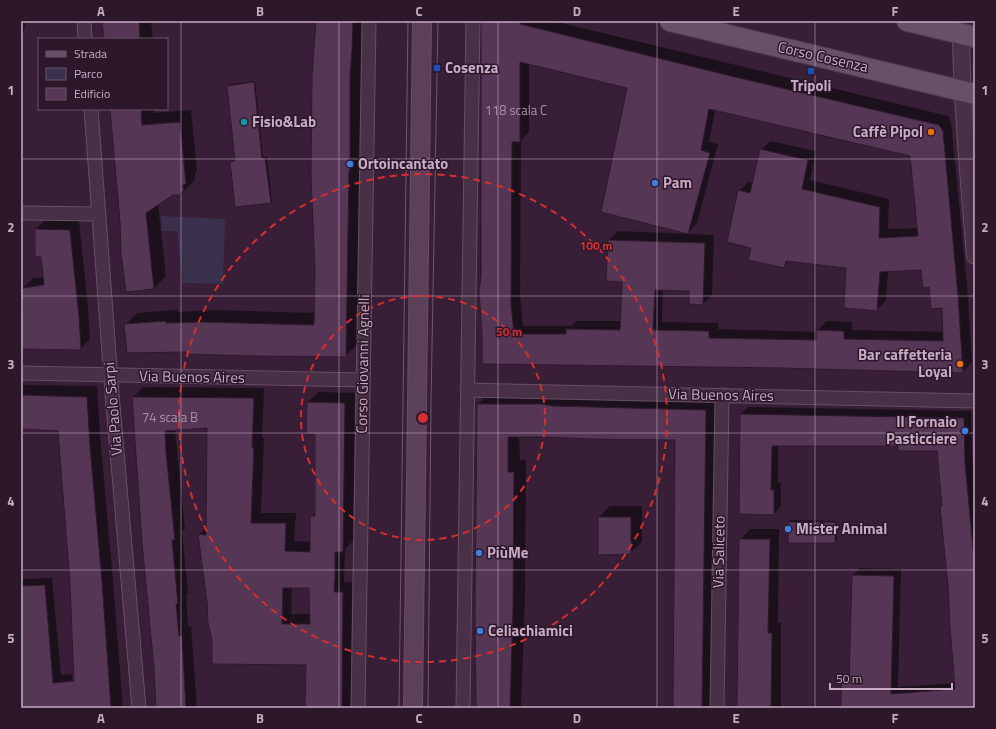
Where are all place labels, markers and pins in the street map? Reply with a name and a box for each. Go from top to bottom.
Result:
place label: Cosenza [445,56,499,79]
marker: Cosenza [432,63,442,73]
marker: Tripoli [806,66,816,76]
place label: Tripoli [791,74,831,97]
place label: Fisio&Lab [252,110,316,133]
marker: Fisio&Lab [239,117,249,127]
place label: Caffè Pipol [853,120,923,143]
marker: Caffè Pipol [926,127,936,137]
place label: Ortoincantato [358,152,448,175]
marker: Ortoincantato [345,159,355,169]
place label: Pam [663,171,692,194]
marker: Pam [650,178,660,188]
place label: Bar caffetteria Loyal [858,343,952,383]
marker: Bar caffetteria Loyal [955,359,965,369]
place label: Il Fornaio Pasticciere [886,410,957,450]
centre of rings [416,411,430,425]
marker: Il Fornaio Pasticciere [960,426,970,436]
place label: Mister Animal [796,517,887,540]
marker: Mister Animal [783,524,793,534]
place label: PiùMe [487,541,529,564]
marker: PiùMe [474,548,484,558]
place label: Celiachiamici [488,619,573,642]
marker: Celiachiamici [475,626,485,636]

